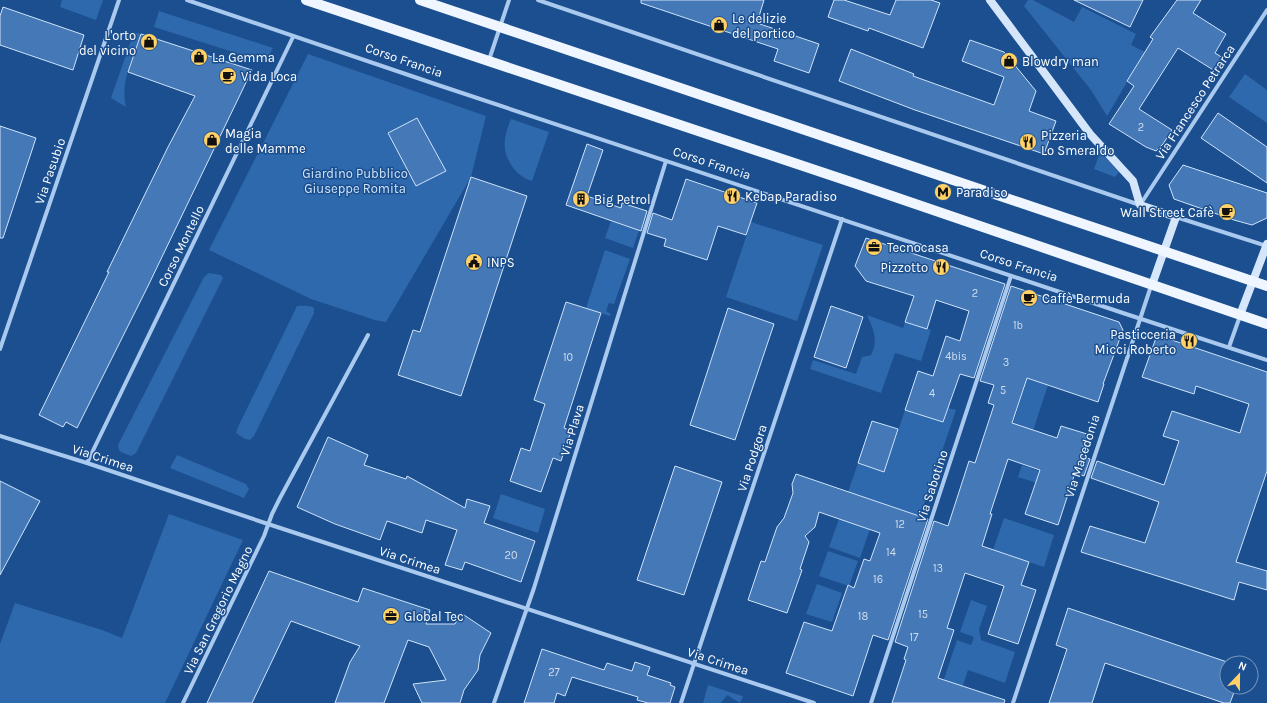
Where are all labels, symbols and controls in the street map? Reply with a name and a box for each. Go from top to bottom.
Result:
place label: Le delizie del portico [732,11,795,41]
shop icon: Le delizie del portico [709,15,729,35]
place label: L'orto del vicino [79,28,136,58]
shop icon: L'orto del vicino [139,32,159,52]
street label: Corso Francia [363,40,445,80]
street label: Via Francesco Petrarca [1152,42,1238,162]
shop icon: La Gemma [189,47,209,67]
place label: La Gemma [212,50,275,65]
shop icon: Blowdry man [999,51,1019,71]
place label: Blowdry man [1022,54,1099,69]
cafe icon: Vida Loca [218,66,238,86]
place label: Vida Loca [241,69,297,84]
house number: 2 [1138,121,1144,134]
place label: Magia delle Mamme [225,126,306,156]
place label: Pizzeria Lo Smeraldo [1041,128,1114,158]
shop icon: Magia delle Mamme [202,130,222,150]
restaurant icon: Pizzeria Lo Smeraldo [1018,132,1038,152]
street label: Via Pasubio [32,136,68,206]
street label: Corso Francia [671,143,753,183]
park label: Giardino Pubblico Giuseppe Romita [302,166,408,196]
metro station icon: Paradiso [933,182,953,202]
place label: Paradiso [956,185,1008,200]
restaurant icon: Kebap Paradiso [722,186,742,206]
building icon: Big Petrol [571,189,591,209]
place label: Kebap Paradiso [745,189,837,204]
place label: Big Petrol [594,192,651,207]
cafe icon: Wall Street Cafè [1217,202,1237,222]
street label: Corso Montello [155,203,207,289]
place label: Wall Street Cafè [1120,205,1214,220]
office icon: Tecnocasa [864,237,884,257]
place label: Tecnocasa [887,240,949,255]
street label: Corso Francia [978,245,1060,285]
public building icon: INPS [464,252,484,272]
place label: INPS [487,255,515,270]
restaurant icon: Pizzotto [931,257,951,277]
place label: Pizzotto [881,260,928,275]
house number: 2 [972,287,978,300]
cafe icon: Caffè Bermuda [1019,288,1039,308]
place label: Caffè Bermuda [1042,291,1130,306]
house number: 1b [1013,319,1023,332]
place label: Pasticceria Micci Roberto [1095,327,1176,357]
restaurant icon: Pasticceria Micci Roberto [1179,331,1199,351]
house number: 4bis [945,350,967,363]
house number: 10 [563,351,573,364]
house number: 3 [1003,356,1009,369]
house number: 5 [1000,384,1006,397]
house number: 4 [929,387,935,400]
street label: Via Plava [557,402,587,458]
street label: Via Macedonia [1061,412,1103,500]
street label: Via Podgora [734,423,770,493]
street label: Via Crimea [70,441,136,475]
street label: Via Sabotino [913,448,951,524]
house number: 12 [895,518,905,531]
street label: Via San Gregorio Magno [180,543,256,677]
street label: Via Crimea [377,543,443,577]
house number: 14 [886,546,896,559]
house number: 20 [505,549,517,562]
house number: 13 [933,562,943,575]
house number: 16 [873,573,883,586]
office icon: Global Tec [381,606,401,626]
house number: 15 [918,608,928,621]
place label: Global Tec [404,609,464,624]
house number: 18 [858,610,868,623]
house number: 17 [910,631,918,644]
street label: Via Crimea [685,644,751,678]
north arrow [1219,655,1259,695]
text: N [1236,659,1249,674]
house number: 27 [548,666,560,679]

